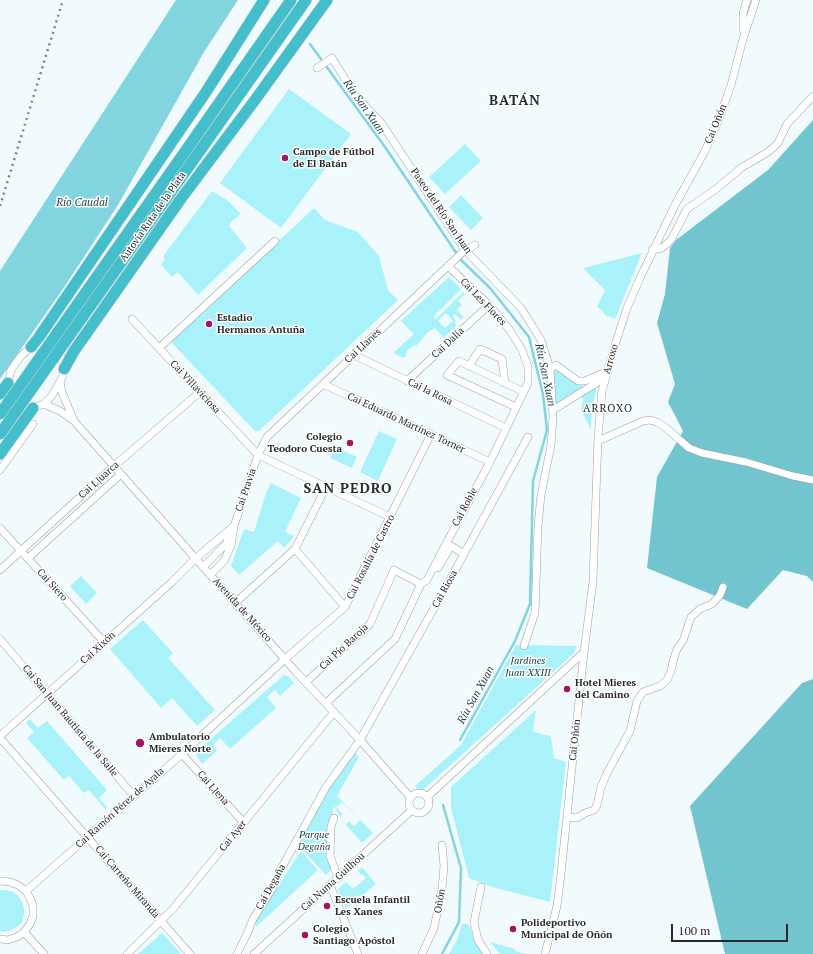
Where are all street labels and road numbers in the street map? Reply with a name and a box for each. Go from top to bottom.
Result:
street label: Cai Oñón [703,102,729,146]
street label: Paseo del Río San Juan [408,166,474,256]
street label: Autovía Ruta de la Plata [117,170,189,264]
street label: Cai Les Flores [457,276,509,328]
street label: Cai Dalia [429,325,467,361]
street label: Cai Llanes [342,326,384,366]
street label: Arroxo [601,343,621,375]
street label: Cai Villaviciosa [167,358,223,416]
street label: Cai la Rosa [406,376,454,408]
street label: Cai Eduardo Martínez Torner [345,390,467,456]
street label: Cai Ḷḷuarca [76,459,122,501]
street label: Cai Pravia [233,467,259,513]
street label: Cai Roble [450,486,480,528]
street label: Cai Rosalía de Castro [344,513,398,601]
street label: Cai Siero [34,566,70,604]
street label: Cai Riosa [430,568,460,610]
street label: Avenida de México [210,575,274,645]
street label: Cai Pío Baroja [317,621,371,673]
street label: Cai Xixón [78,629,118,667]
street label: Cai San Juan Bautista de la Salle [20,663,120,779]
street label: Cai Oñón [567,719,583,761]
street label: Cai Ramón Pérez de Ayala [73,765,167,851]
street label: Cai Ḷḷena [195,768,231,808]
street label: Cai Ayer [217,818,249,854]
street label: Cai Carreño Miranda [92,843,162,921]
street label: Cai Numa Guilhou [299,850,367,914]
street label: Cai Degaña [254,862,288,912]
street label: Oñón [432,888,448,914]

